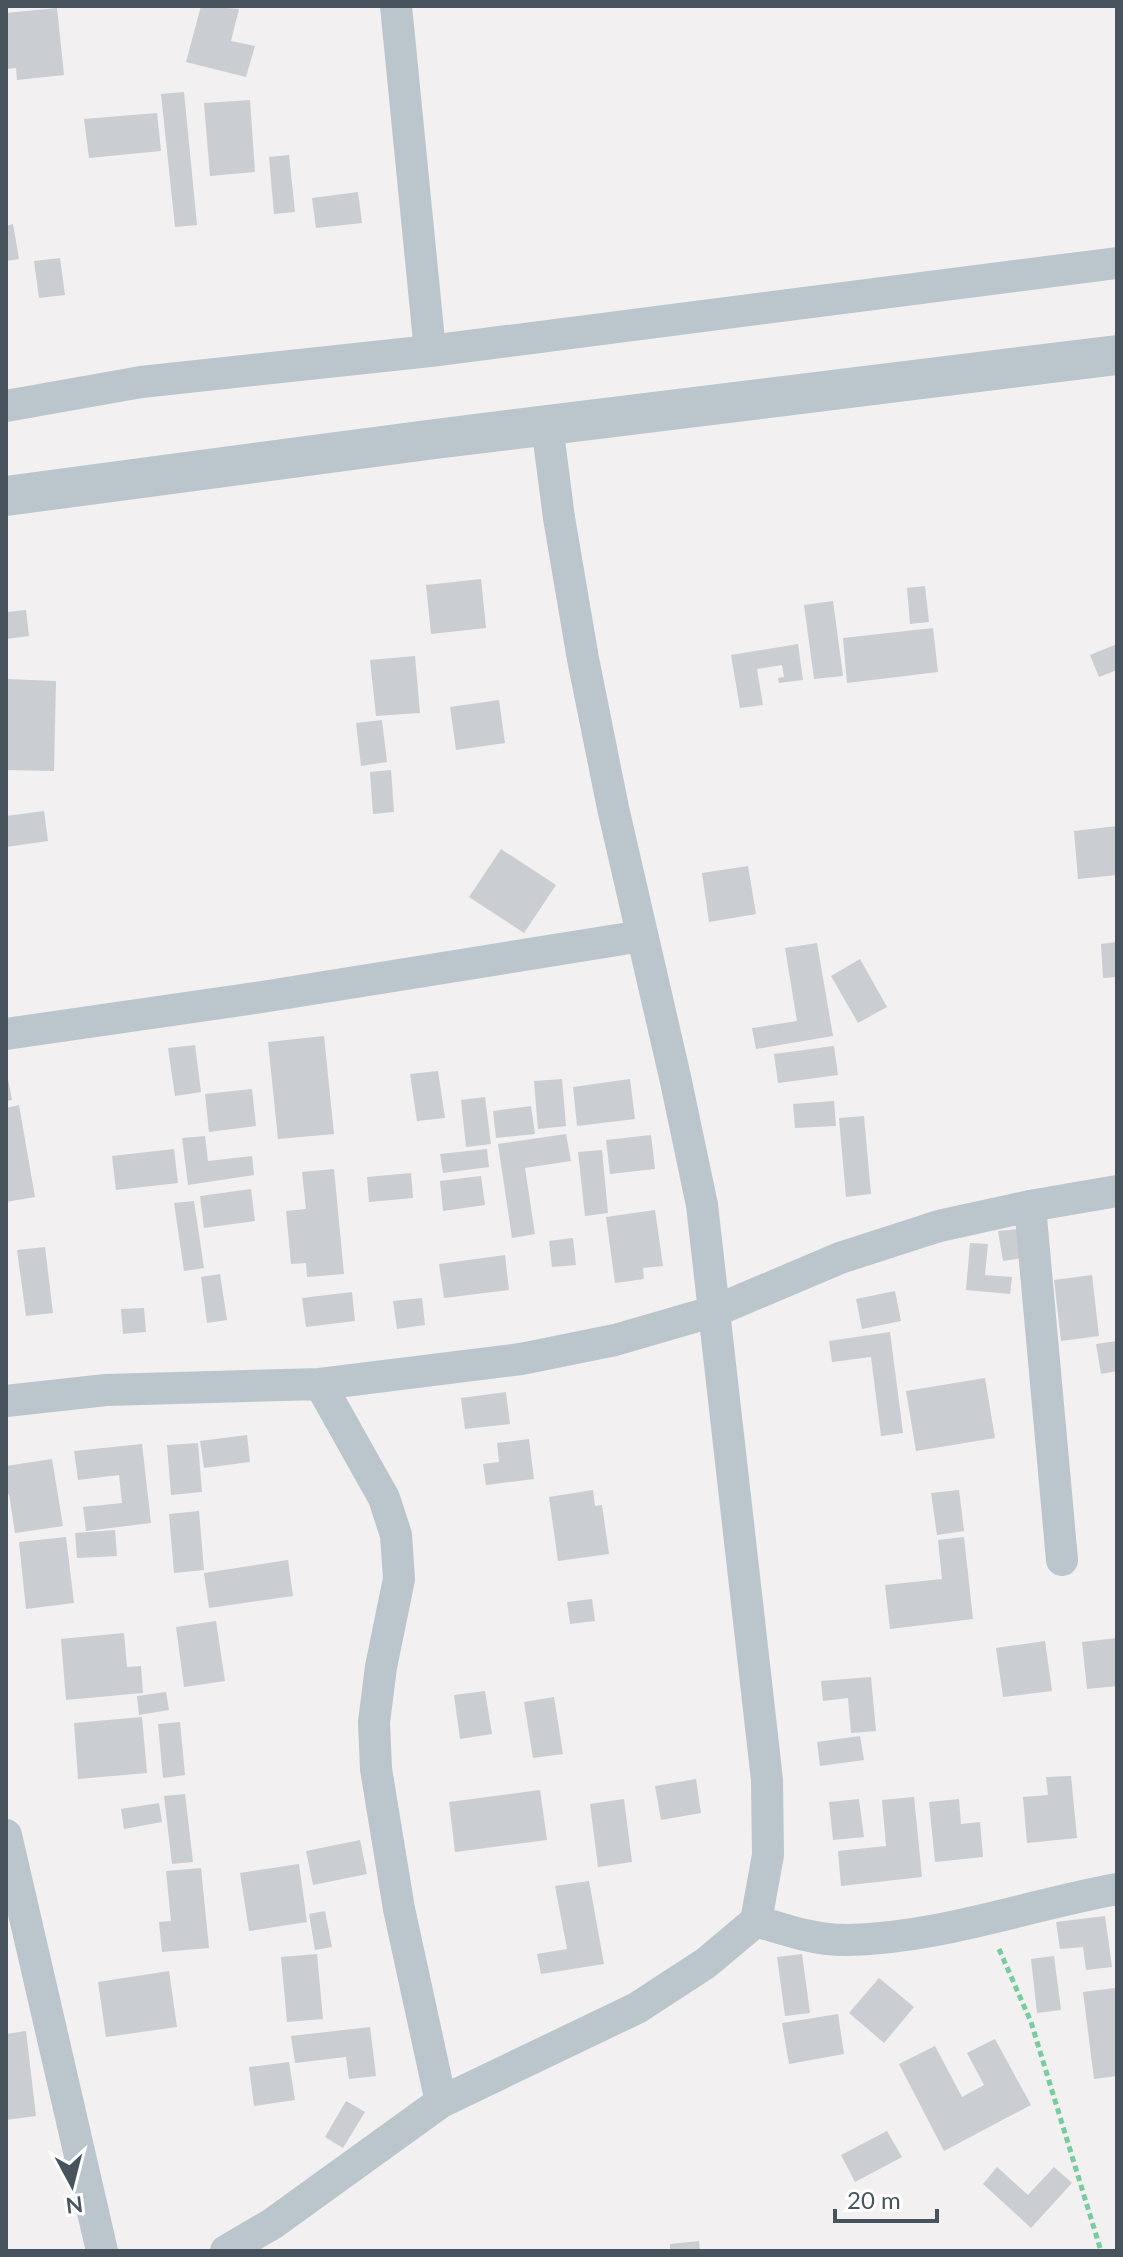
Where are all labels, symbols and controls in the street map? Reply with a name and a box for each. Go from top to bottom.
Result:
north arrow [32,2145,112,2225]
scale bar [835,2173,937,2223]
text: 20 m [847,2185,901,2214]
text: N [64,2191,85,2220]

